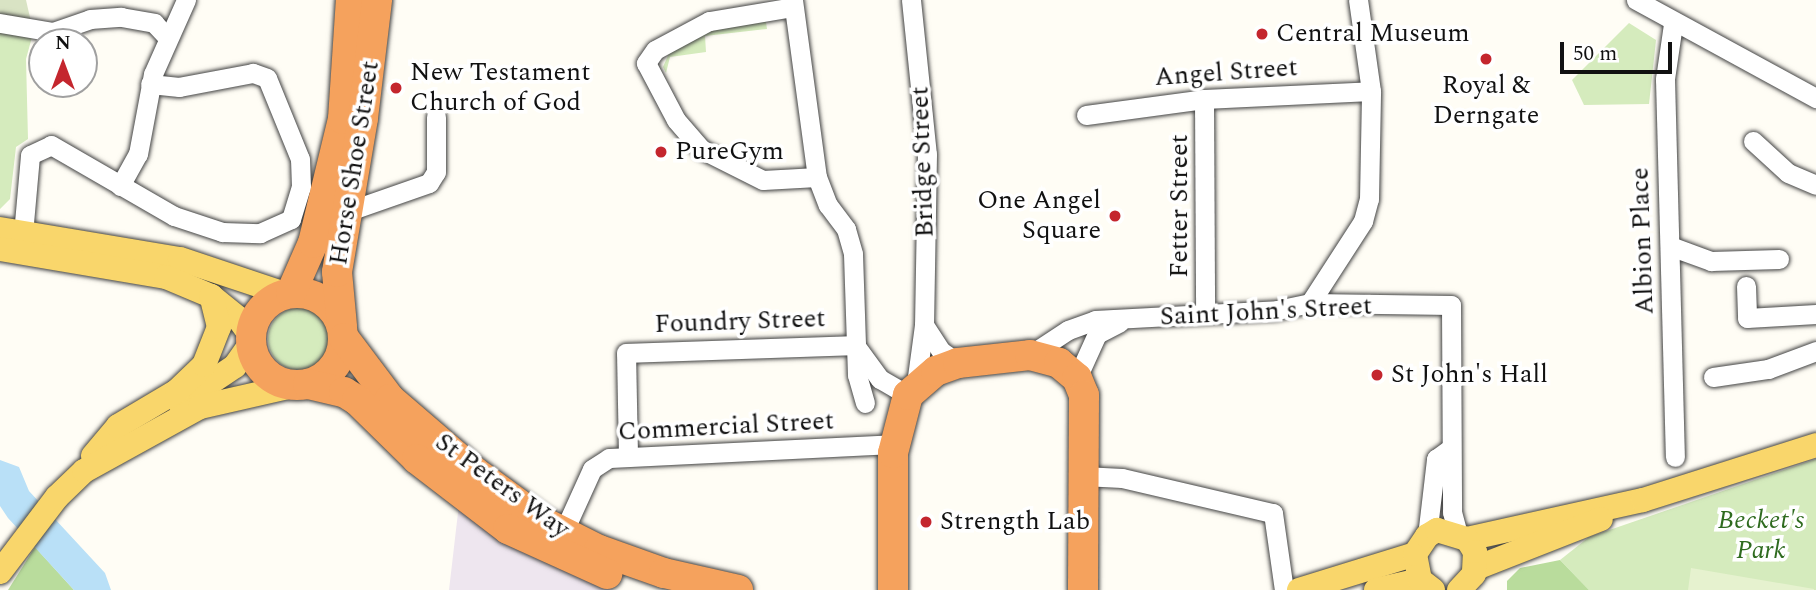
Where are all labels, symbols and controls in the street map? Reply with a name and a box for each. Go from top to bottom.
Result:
place label: Central Museum [1276,18,1470,50]
marker: Central Museum [1254,26,1270,42]
north arrow [28,28,98,98]
scale bar [1564,28,1676,72]
text: N [55,29,71,58]
text: 50 m [1573,38,1617,70]
marker: Royal & Derngate [1478,51,1494,67]
street label: Angel Street [1153,52,1299,94]
place label: New Testament Church of God [410,57,590,119]
street label: Horse Shoe Street [323,59,387,267]
place label: Royal & Derngate [1433,70,1539,132]
marker: New Testament Church of God [388,80,404,96]
street label: Bridge Street [905,86,941,238]
street label: Fetter Street [1164,134,1196,278]
place label: PureGym [675,136,784,168]
marker: PureGym [653,144,669,160]
street label: Albion Place [1625,167,1661,315]
place label: One Angel Square [977,185,1101,246]
marker: One Angel Square [1107,208,1123,224]
street label: Saint John's Street [1159,291,1373,333]
street label: Foundry Street [654,303,826,341]
place label: St John's Hall [1391,359,1548,391]
marker: St John's Hall [1369,367,1385,383]
street label: Commercial Street [617,406,835,448]
street label: St Peters Way [429,427,575,545]
park label: Becket's Park [1718,505,1804,566]
place label: Strength Lab [940,506,1090,538]
marker: Strength Lab [918,514,934,530]

